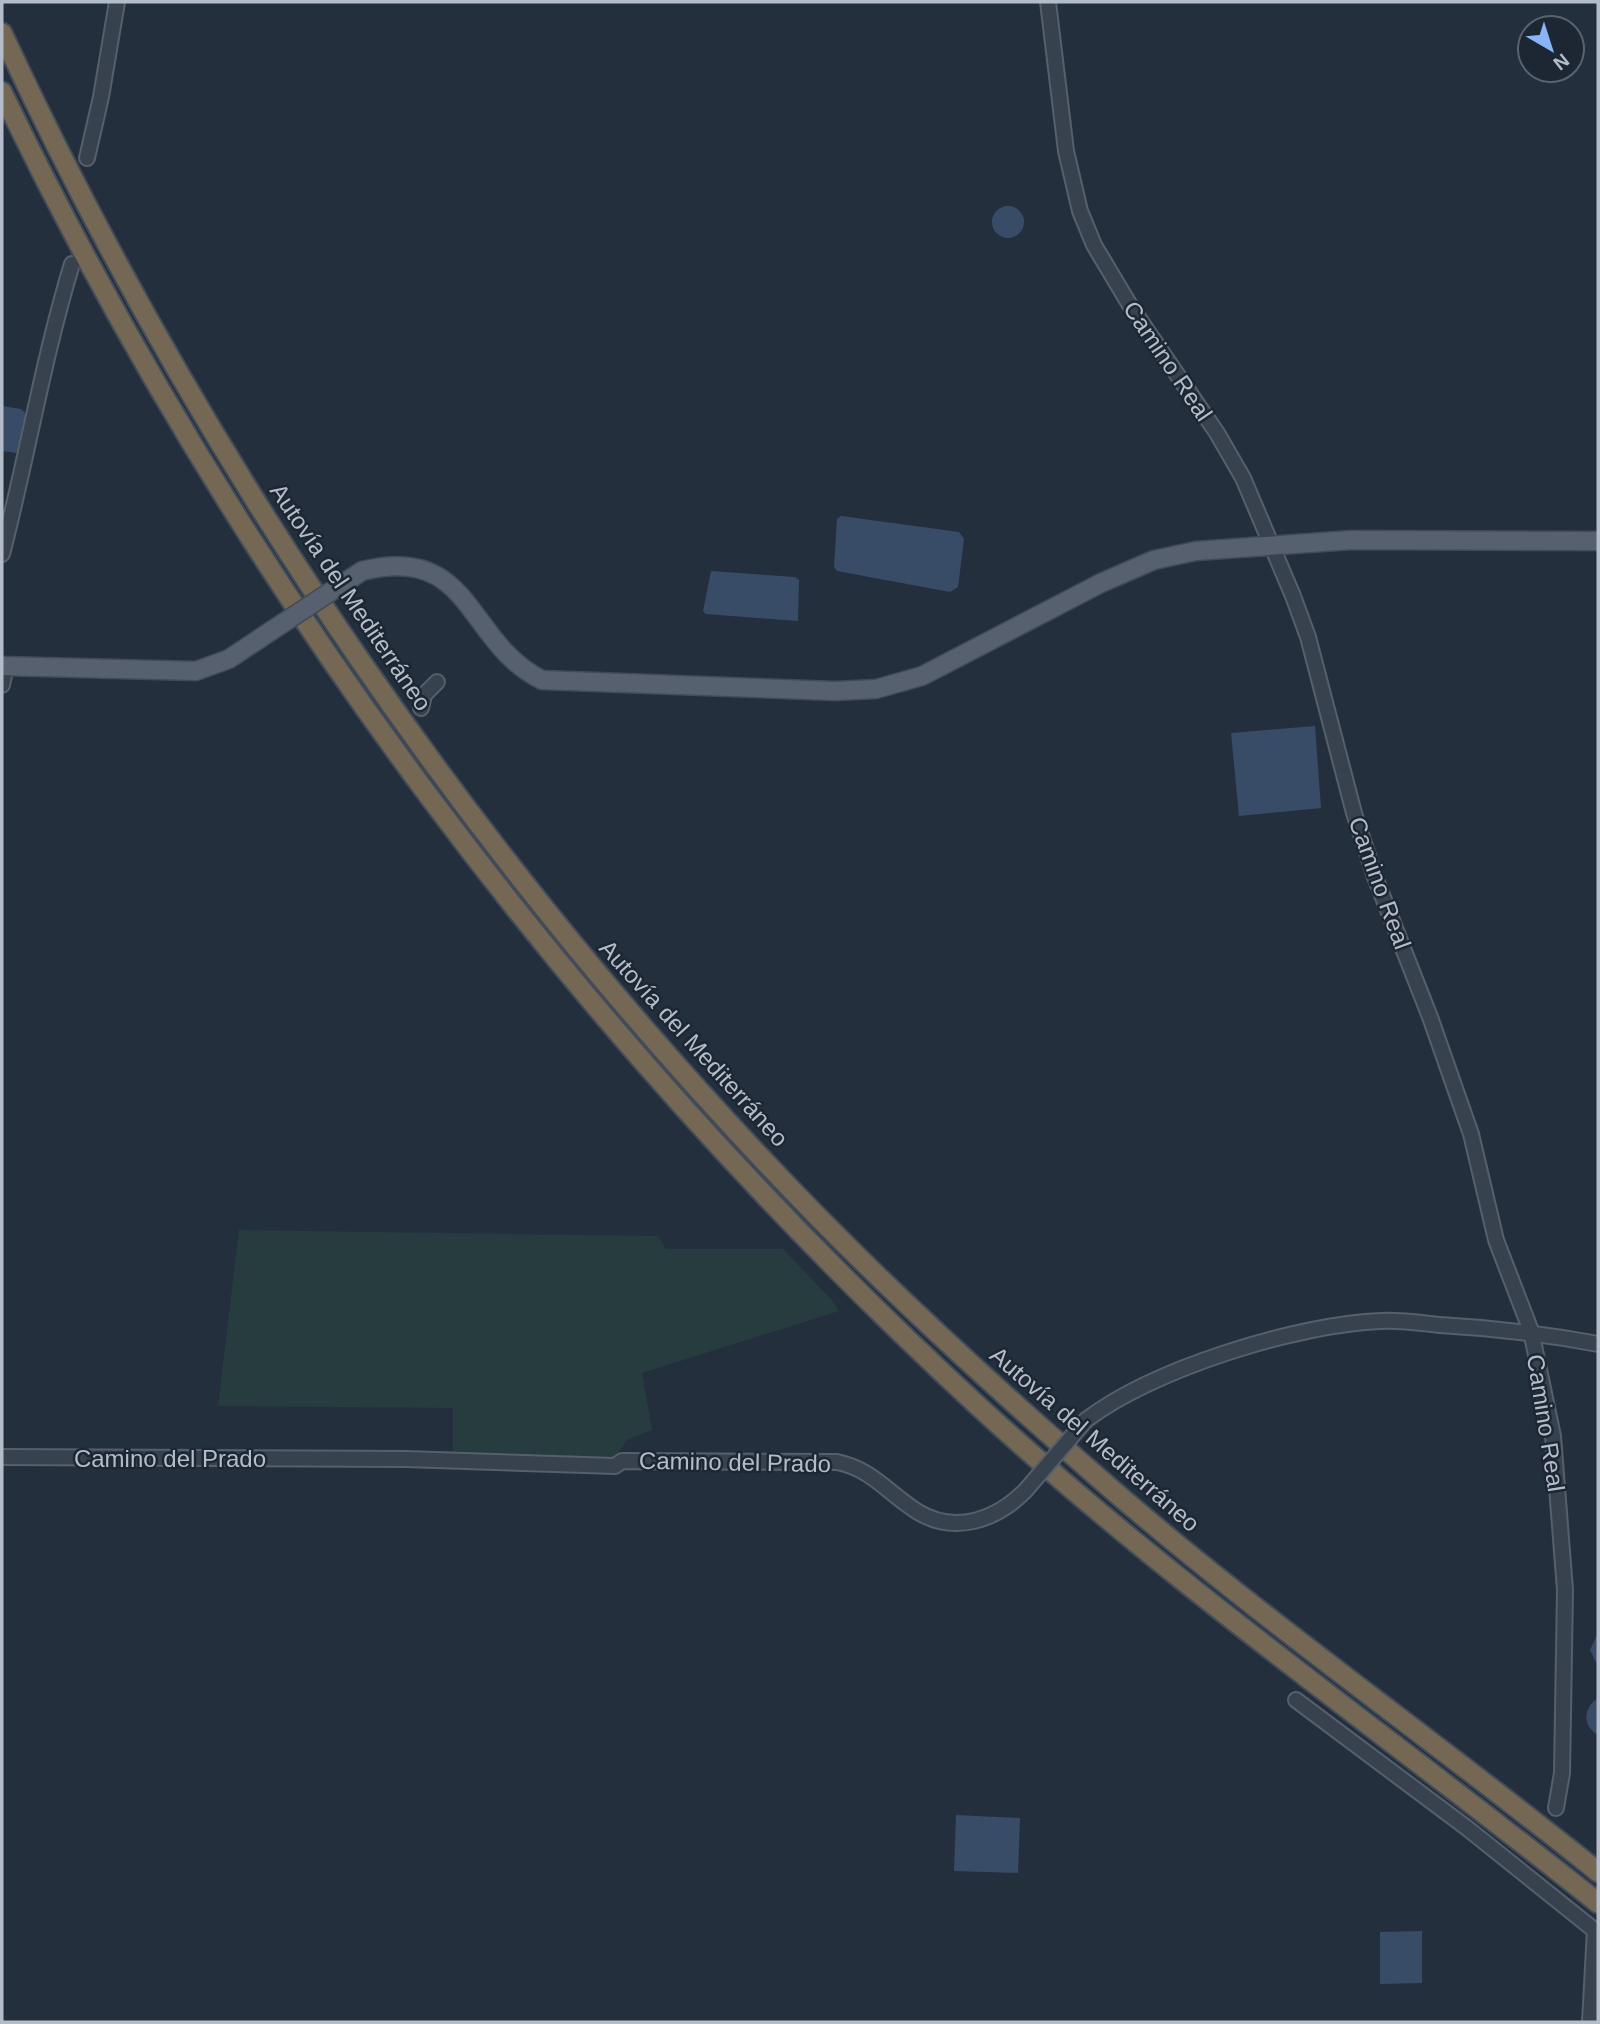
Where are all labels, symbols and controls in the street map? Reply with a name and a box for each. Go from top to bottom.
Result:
north arrow [1516,14,1586,84]
text: N [1549,49,1573,74]
street label: Camino Real [1118,296,1218,426]
street label: Autovía del Mediterráneo [265,478,437,716]
street label: Camino Real [1344,813,1416,953]
street label: Autovía del Mediterráneo [594,934,794,1152]
street label: Autovía del Mediterráneo [985,1341,1205,1537]
street label: Camino Real [1522,1352,1570,1494]
street label: Camino del Prado [74,1445,266,1472]
street label: Camino del Prado [639,1447,831,1477]

